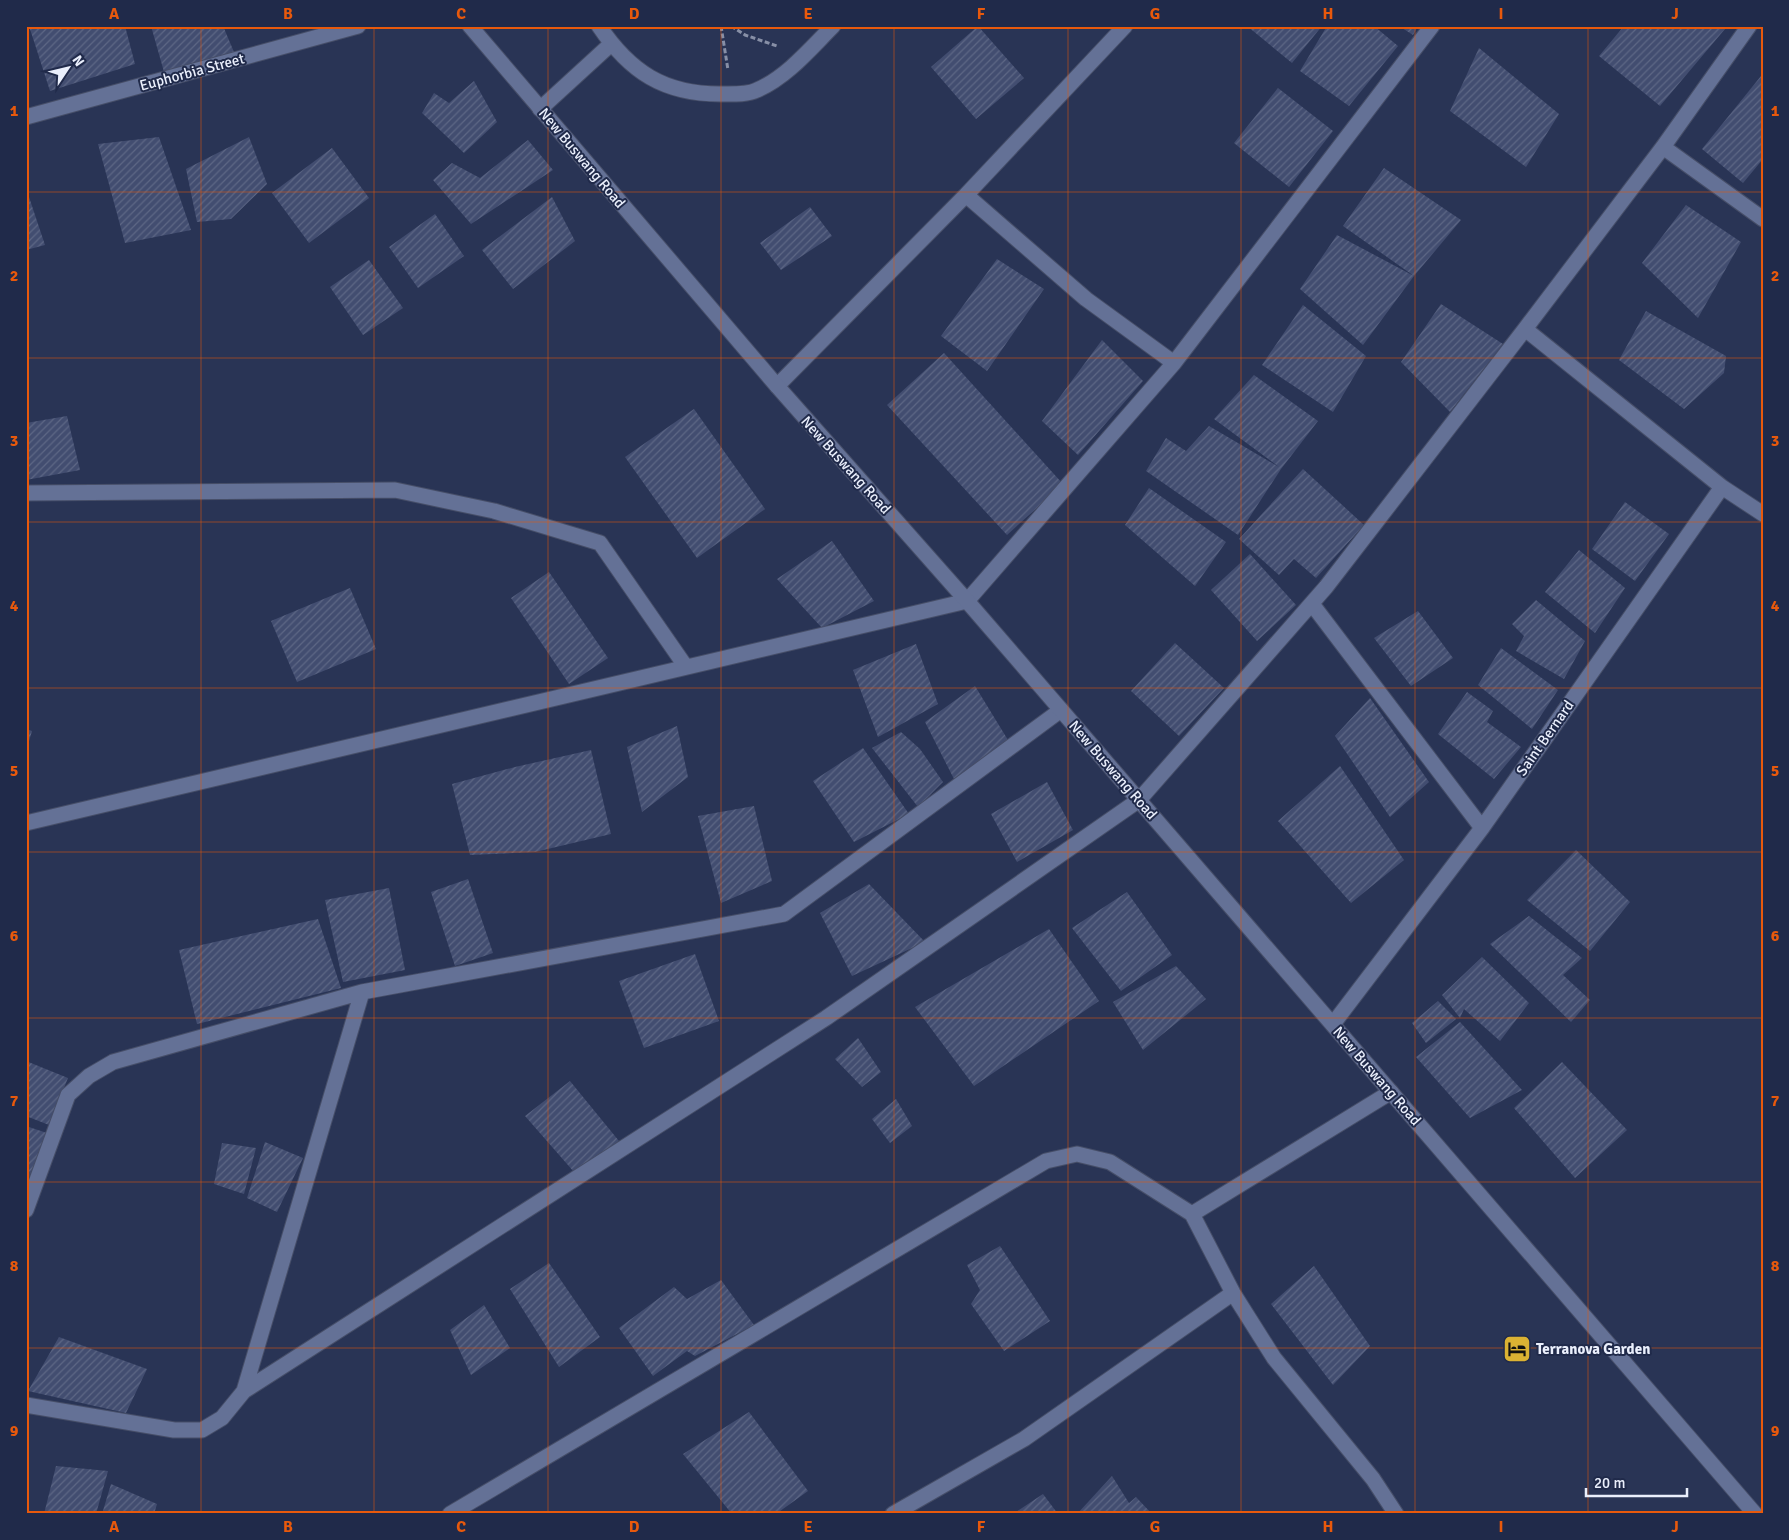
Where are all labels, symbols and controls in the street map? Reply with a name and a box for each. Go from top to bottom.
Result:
text: A [109,4,120,24]
text: B [283,4,293,24]
text: C [456,4,466,24]
text: D [629,4,640,24]
text: E [803,4,813,24]
text: F [977,4,986,24]
text: G [1150,4,1160,24]
text: H [1323,4,1333,24]
text: I [1498,4,1504,24]
text: J [1671,4,1679,24]
north arrow [42,42,92,92]
street label: Euphorbia Street [138,49,246,95]
text: N [68,52,88,70]
text: 1 [10,101,19,121]
text: 1 [1771,101,1780,121]
street label: New Buswang Road [535,104,629,212]
text: 2 [10,266,18,286]
text: 2 [1771,266,1779,286]
street label: New Buswang Road [797,412,895,518]
text: 3 [10,431,18,451]
text: 3 [1771,431,1779,451]
text: 4 [10,596,19,616]
text: 4 [1771,596,1780,616]
street label: Saint Bernard [1512,697,1578,779]
street label: New Buswang Road [1065,717,1161,823]
text: 5 [10,761,18,781]
text: 5 [1771,761,1779,781]
text: 6 [10,926,19,946]
text: 6 [1771,926,1780,946]
street label: New Buswang Road [1329,1023,1425,1129]
text: 7 [10,1091,19,1111]
text: 7 [1771,1091,1780,1111]
text: 8 [10,1256,19,1276]
text: 8 [1771,1256,1780,1276]
hotel icon: Terranova Garden [1502,1334,1532,1364]
place label: Terranova Garden [1536,1340,1650,1358]
text: 9 [10,1421,19,1441]
text: 9 [1771,1421,1780,1441]
scale bar [1586,1465,1688,1497]
text: 20 m [1594,1474,1625,1492]
text: A [109,1517,120,1537]
text: B [283,1517,293,1537]
text: C [456,1517,466,1537]
text: D [629,1517,640,1537]
text: E [803,1517,813,1537]
text: F [977,1517,986,1537]
text: G [1150,1517,1160,1537]
text: H [1323,1517,1333,1537]
text: I [1498,1517,1504,1537]
text: J [1671,1517,1679,1537]

